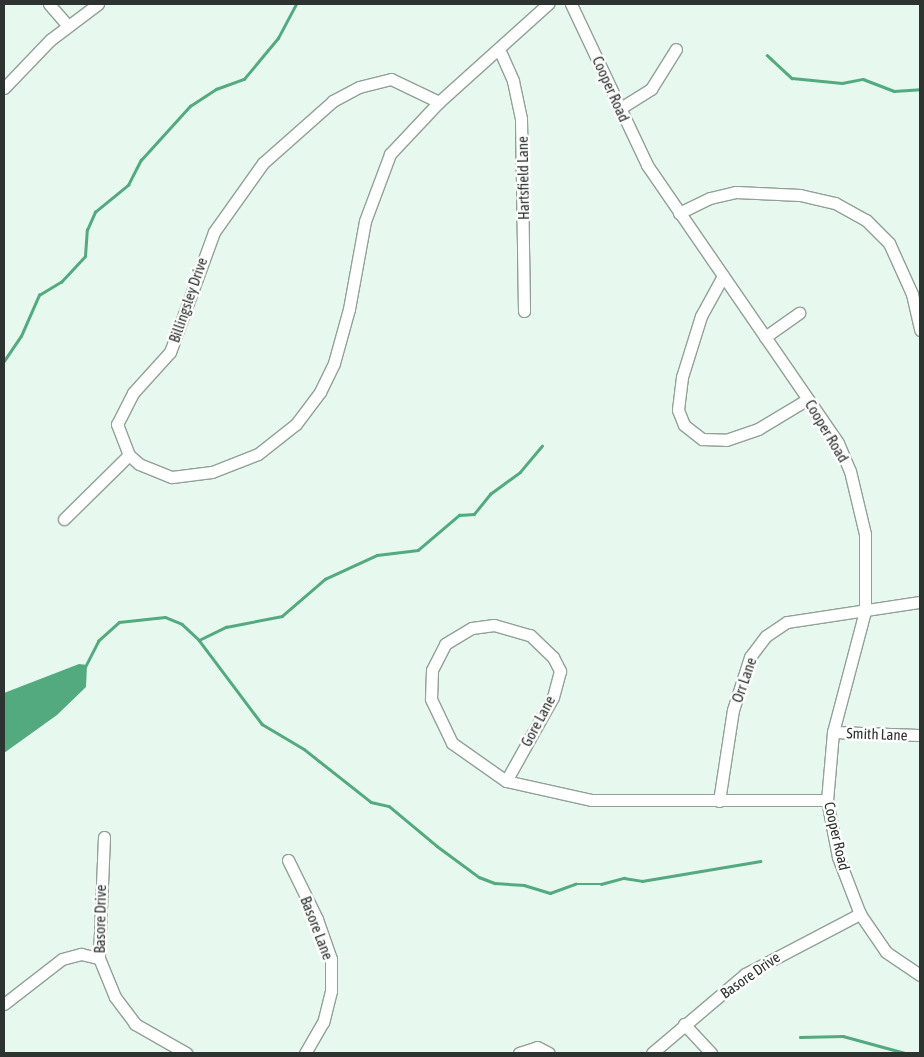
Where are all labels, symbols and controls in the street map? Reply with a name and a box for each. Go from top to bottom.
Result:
street label: Cooper Road [589,53,633,125]
street label: Hartsfield Lane [513,136,533,220]
street label: Billingsley Drive [165,255,211,345]
street label: Cooper Road [801,396,853,466]
street label: Orr Lane [728,655,760,705]
street label: Gore Lane [517,692,559,750]
street label: Smith Lane [846,724,908,744]
street label: Cooper Road [820,800,854,872]
street label: Basore Drive [90,884,110,954]
street label: Basore Lane [297,894,337,962]
street label: Basore Drive [717,948,783,1002]

